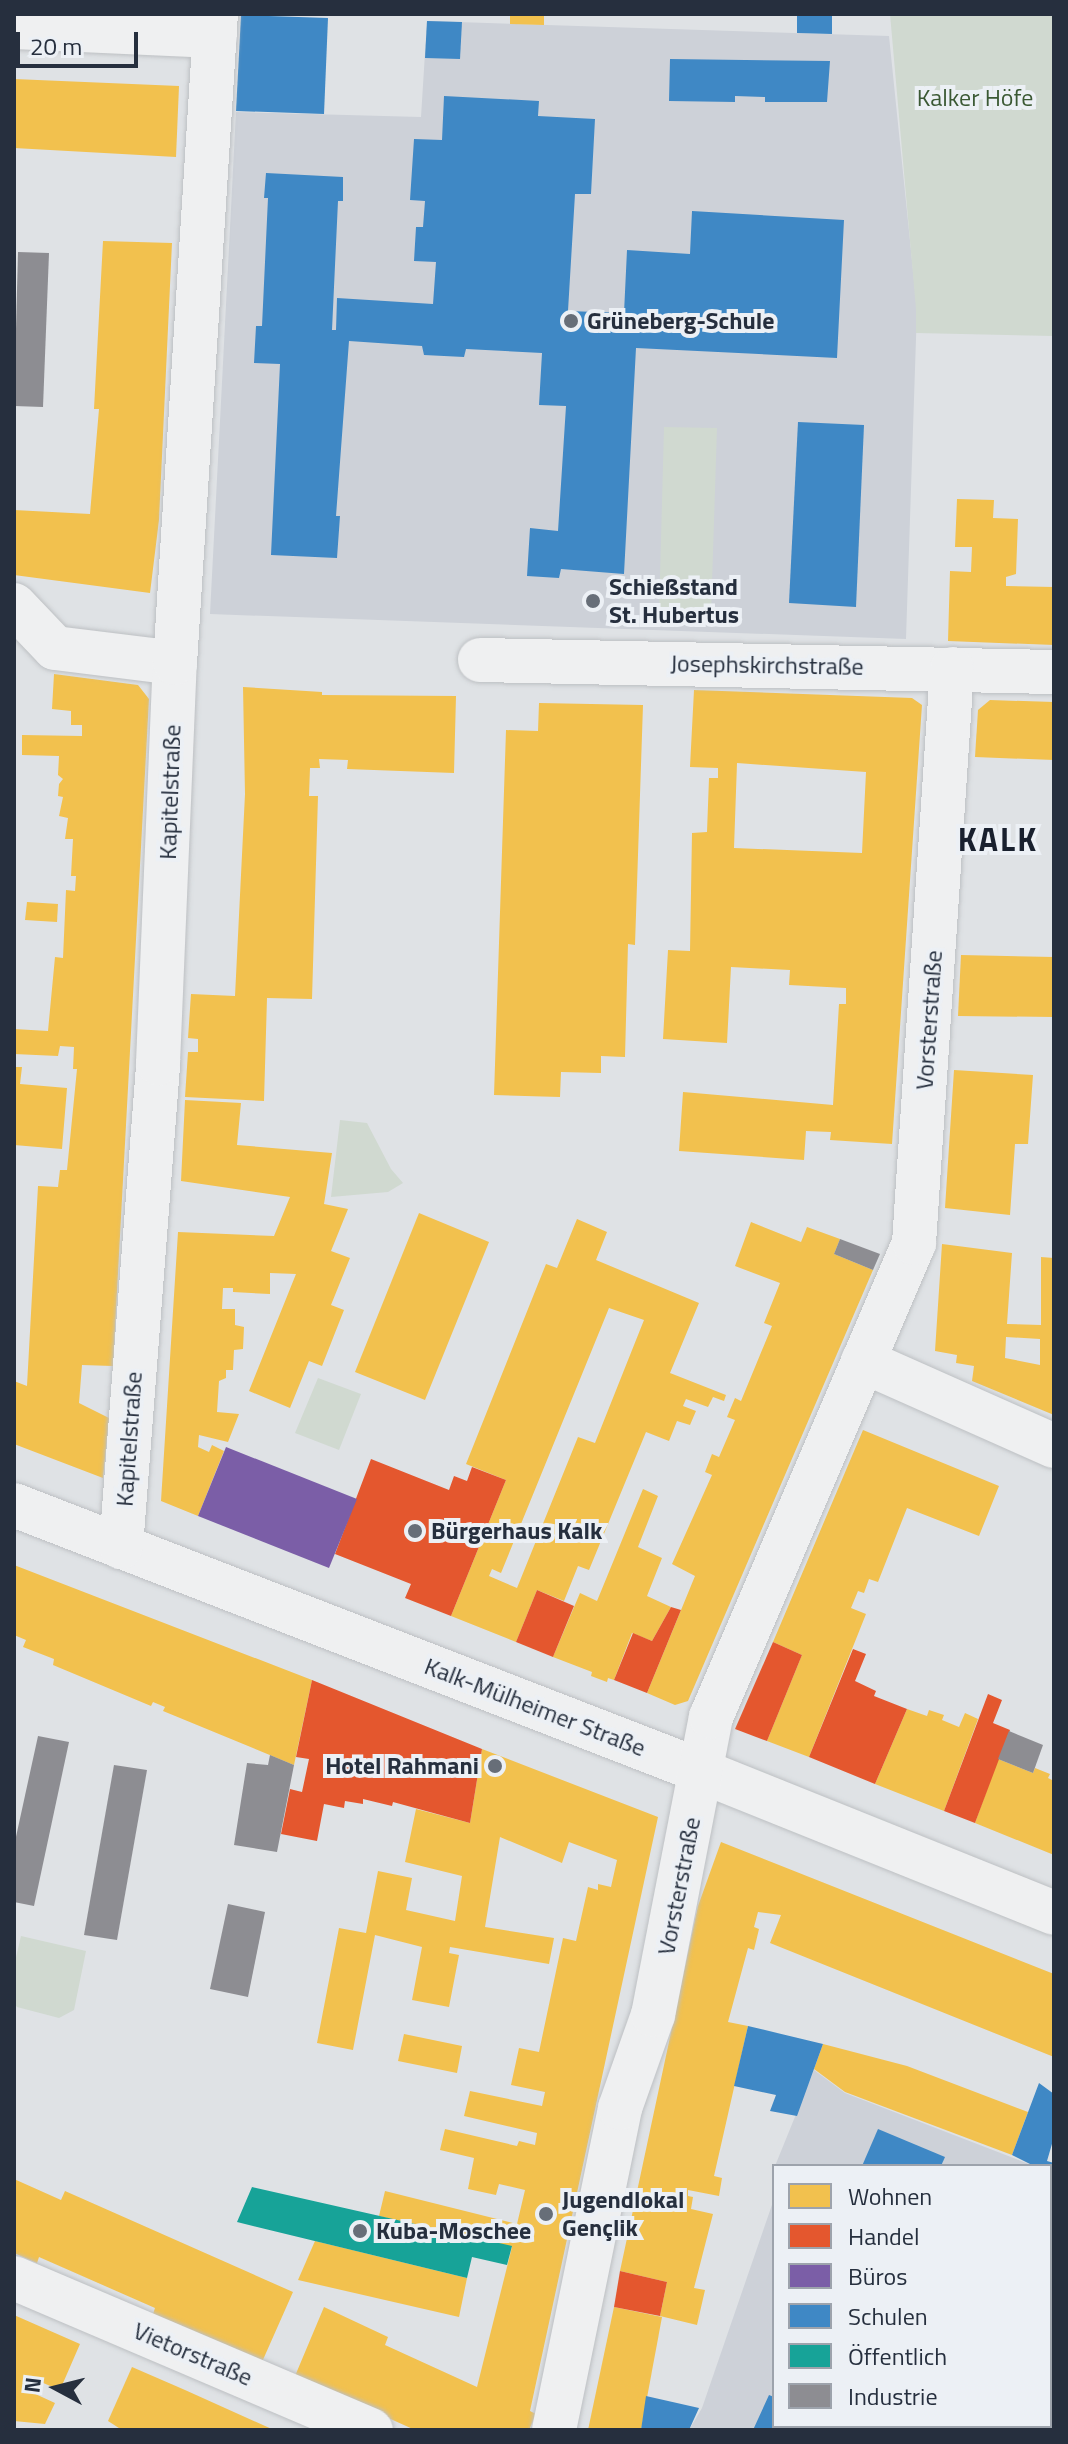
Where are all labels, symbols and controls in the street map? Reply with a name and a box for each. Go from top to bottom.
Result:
scale bar [20,16,142,66]
text: 20 m [30,28,82,64]
park label: Kalker Höfe [917,84,1033,112]
place label: Grüneberg-Schule [587,307,775,335]
marker: Grüneberg-Schule [562,312,580,330]
place label: Schießstand St. Hubertus [609,573,739,629]
marker: Schießstand St. Hubertus [584,592,602,610]
street label: Josephskirchstraße [670,649,864,681]
street label: Kapitelstraße [153,724,187,860]
district label: KALK [958,820,1038,858]
street label: Vorsterstraße [910,949,948,1091]
street label: Kapitelstraße [110,1370,148,1508]
place label: Bürgerhaus Kalk [431,1517,602,1545]
marker: Bürgerhaus Kalk [406,1522,424,1540]
street label: Kalk-Mülheimer Straße [420,1652,650,1762]
place label: Hotel Rahmani [325,1752,479,1780]
marker: Hotel Rahmani [486,1757,504,1775]
street label: Vorsterstraße [652,1815,706,1957]
legend [772,2164,1052,2428]
text: Wohnen [848,2178,932,2214]
place label: Jugendlokal Gençlik [562,2186,684,2242]
marker: Jugendlokal Gençlik [537,2205,555,2223]
place label: Kuba-Moschee [376,2217,531,2245]
text: Handel [848,2218,919,2254]
marker: Kuba-Moschee [351,2222,369,2240]
text: Büros [848,2258,907,2294]
text: Schulen [848,2298,928,2334]
street label: Vietorstraße [129,2316,257,2392]
text: Öffentlich [848,2338,947,2374]
north arrow [16,2348,96,2428]
text: N [14,2375,50,2395]
text: Industrie [848,2378,938,2414]

